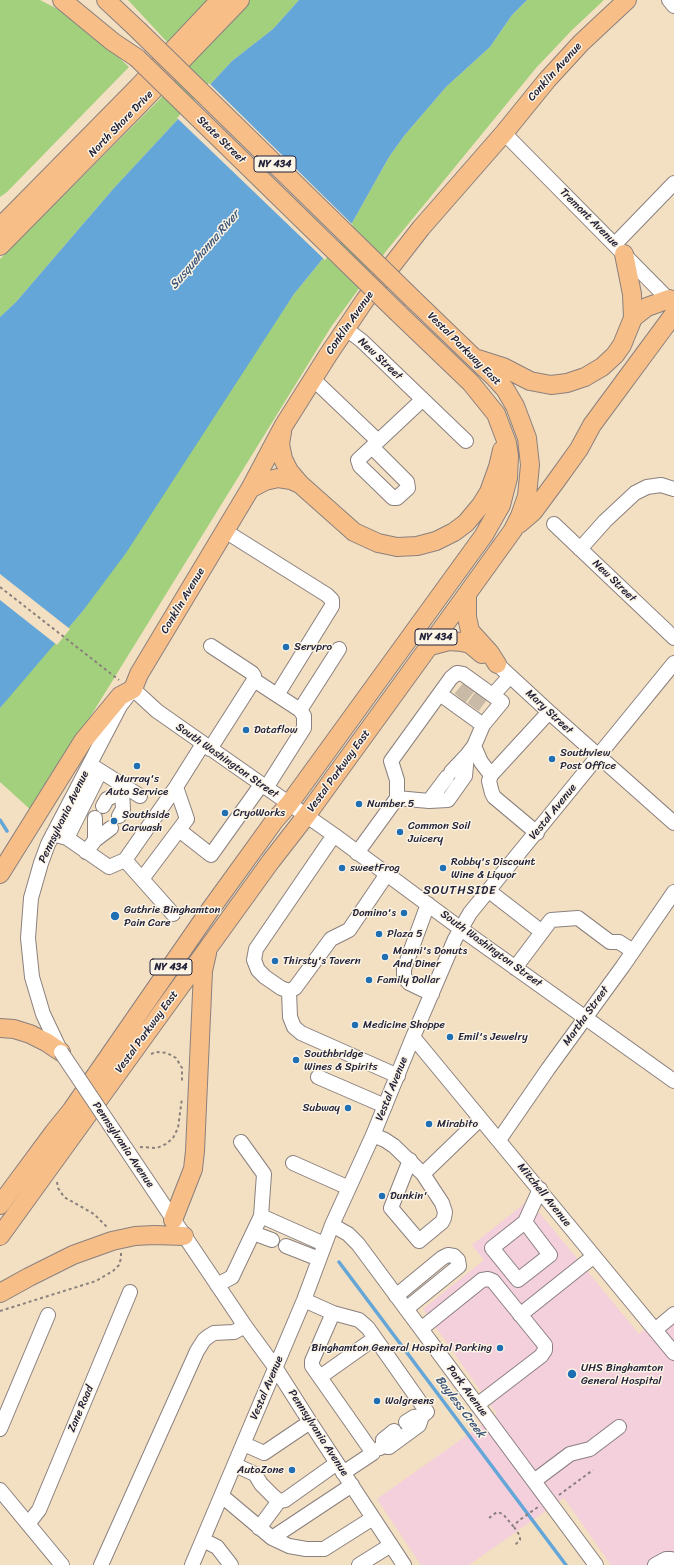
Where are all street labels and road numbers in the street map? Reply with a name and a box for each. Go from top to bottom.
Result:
street label: Conklin Avenue [525,40,585,104]
street label: North Shore Drive [86,88,156,160]
street label: State Street [194,114,248,166]
road number: NY 434 [254,156,296,172]
street label: Tremont Avenue [557,186,621,250]
street label: Conklin Avenue [323,289,377,357]
street label: Vestal Parkway East [425,310,503,388]
street label: New Street [355,335,405,383]
street label: New Street [589,557,639,605]
street label: Conklin Avenue [158,566,208,636]
road number: NY 434 [415,629,457,645]
street label: Mary Street [523,687,575,737]
street label: South Washington Street [173,721,281,801]
street label: Vestal Parkway East [305,727,373,815]
street label: Pennsylvania Avenue [36,769,92,865]
street label: Vestal Avenue [527,781,579,843]
street label: South Washington Street [438,908,544,990]
road number: NY 434 [150,959,192,975]
street label: Martha Street [560,984,612,1048]
street label: Vestal Parkway East [113,988,181,1076]
street label: Vestal Avenue [373,1055,411,1123]
street label: Pennsylvania Avenue [89,1100,157,1190]
street label: Mitchell Avenue [514,1161,574,1229]
street label: Vestal Avenue [248,1354,286,1422]
street label: Park Avenue [444,1363,490,1419]
street label: Zane Road [65,1384,97,1434]
street label: Pennsylvania Avenue [285,1387,351,1479]

